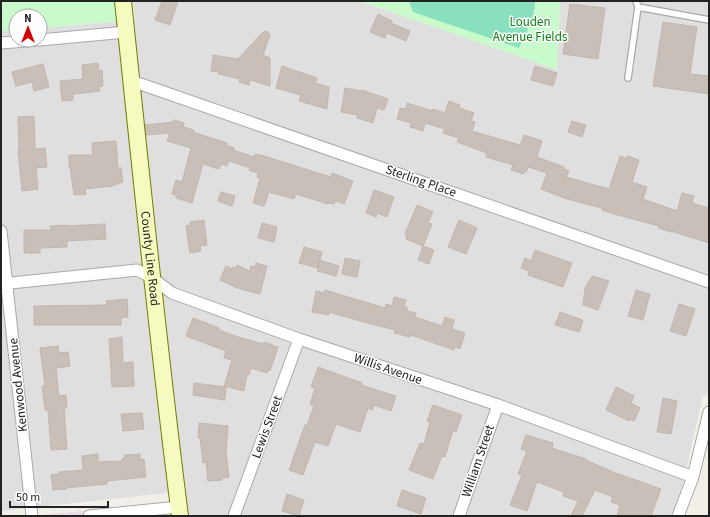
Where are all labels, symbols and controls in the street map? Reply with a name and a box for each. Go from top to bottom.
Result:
north arrow [8,8,48,48]
text: N [24,11,32,26]
park label: Louden Avenue Fields [493,13,568,46]
street label: Sterling Place [383,160,459,202]
street label: County Line Road [136,210,164,307]
street label: Kenwood Avenue [4,337,32,433]
street label: Willis Avenue [351,349,425,389]
street label: Lewis Street [247,392,287,461]
street label: William Street [457,422,499,500]
scale bar [10,483,108,509]
text: 50 m [16,489,40,506]

